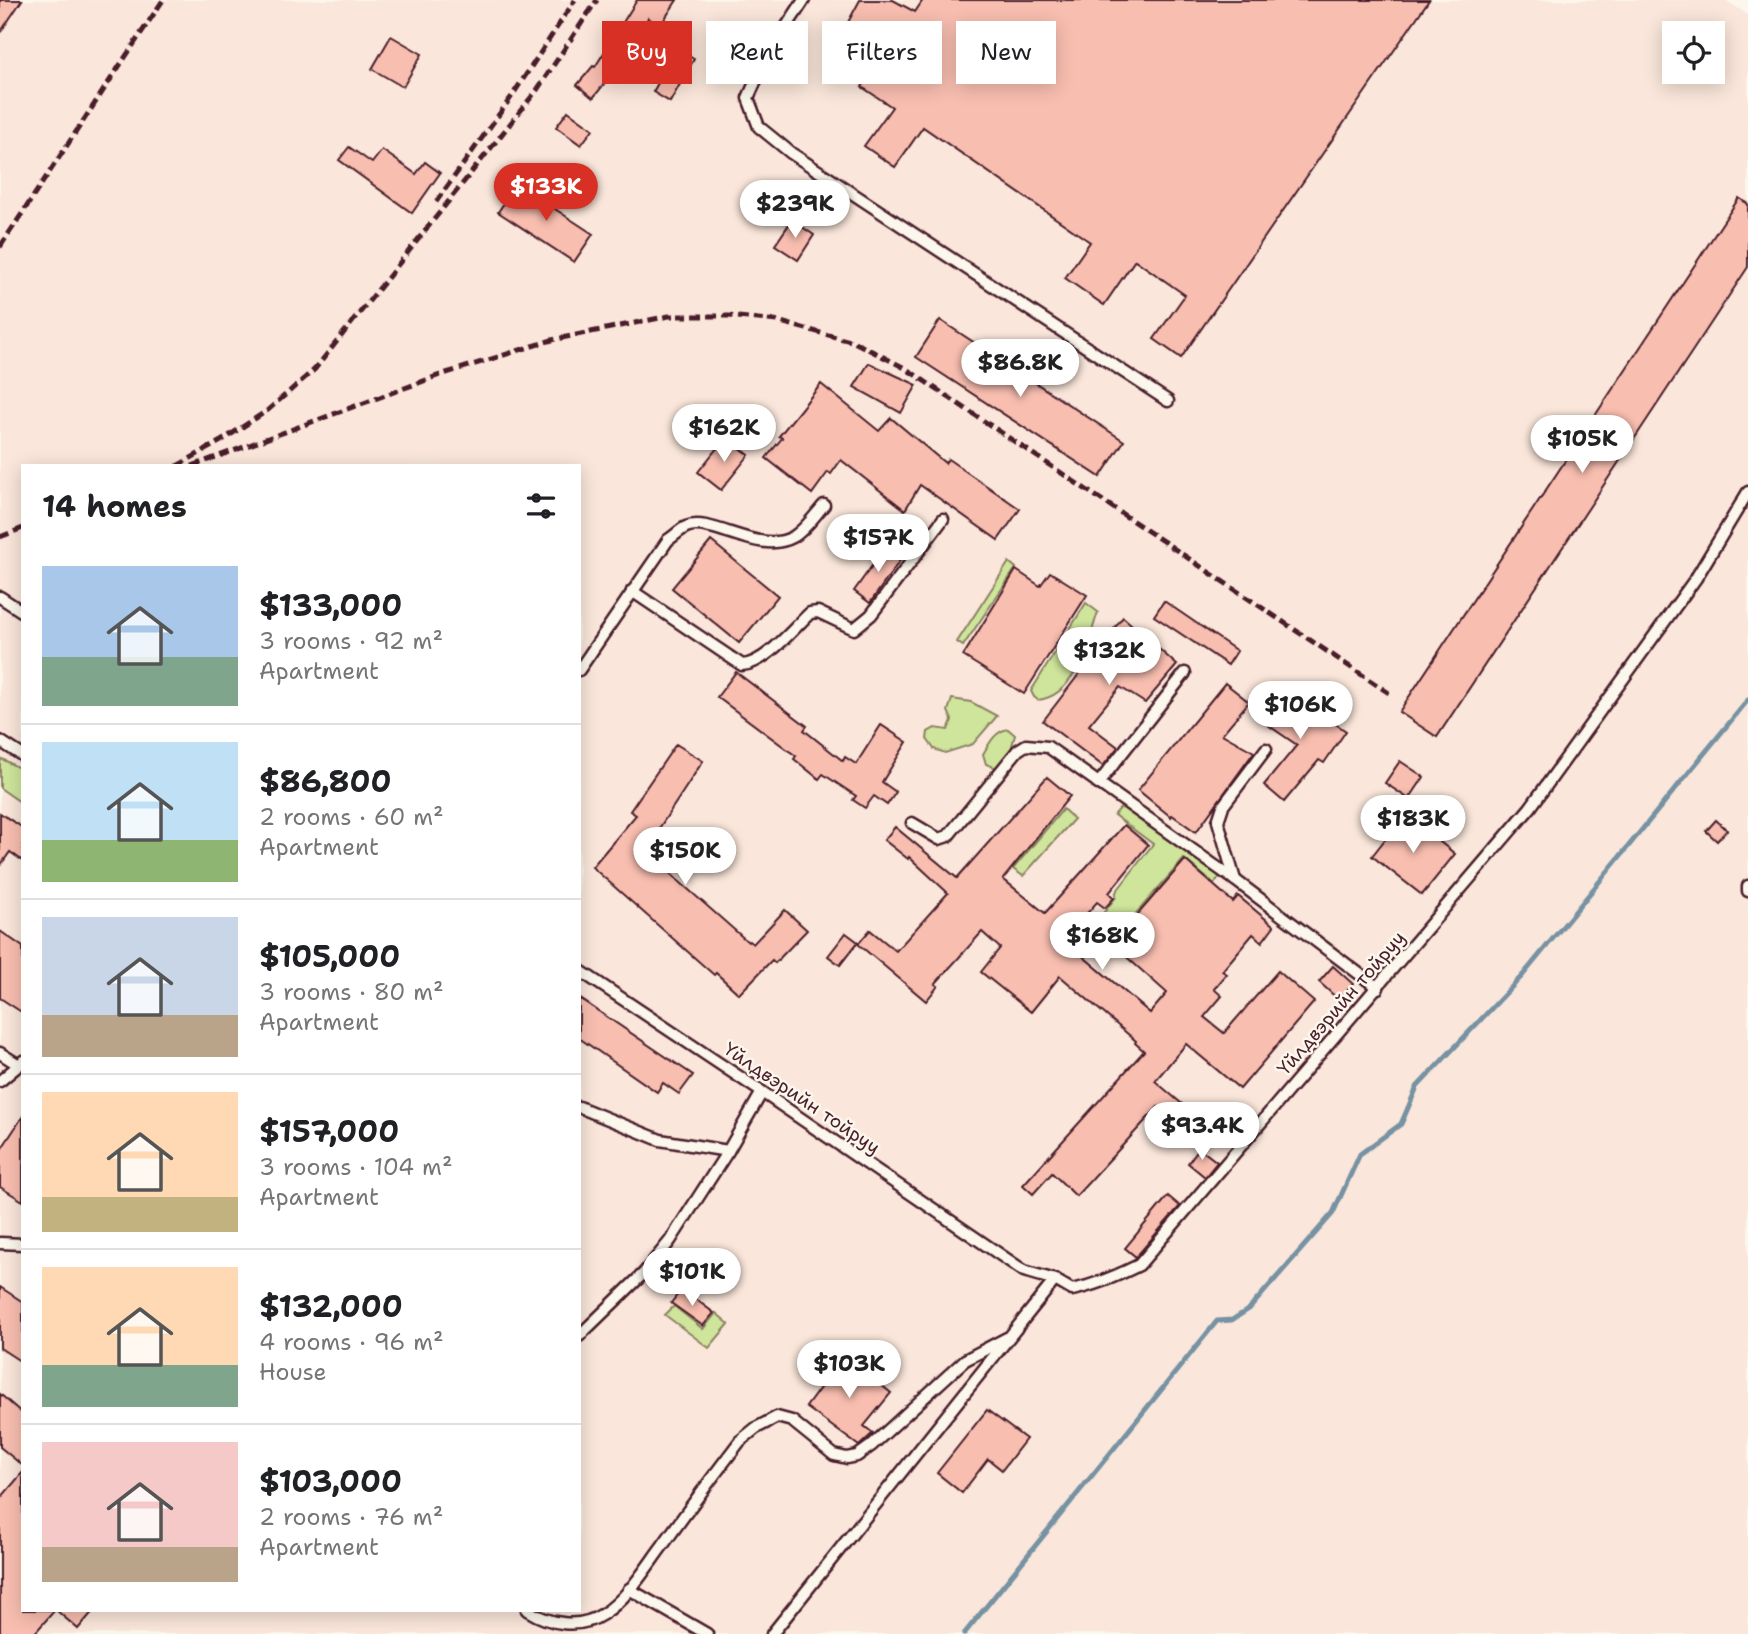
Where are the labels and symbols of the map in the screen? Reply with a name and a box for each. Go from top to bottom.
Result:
pin: $133K [497,164,595,223]
pin: $239K [746,180,844,240]
pin: $86.8K [963,340,1077,399]
pin: $162K [675,405,773,464]
pin: $105K [1533,416,1631,475]
pin: $157K [829,514,927,574]
pin: $132K [1060,628,1158,687]
pin: $106K [1251,682,1349,741]
pin: $183K [1364,796,1462,855]
pin: $150K [636,828,734,887]
pin: $168K [1053,912,1151,972]
street label: Үйлдвэрийн тойруу [1271,925,1411,1081]
street label: Үйлдвэрийн тойруу [719,1036,885,1160]
pin: $93.4K [1145,1102,1259,1162]
pin: $101K [643,1248,741,1308]
pin: $103K [800,1340,898,1400]

